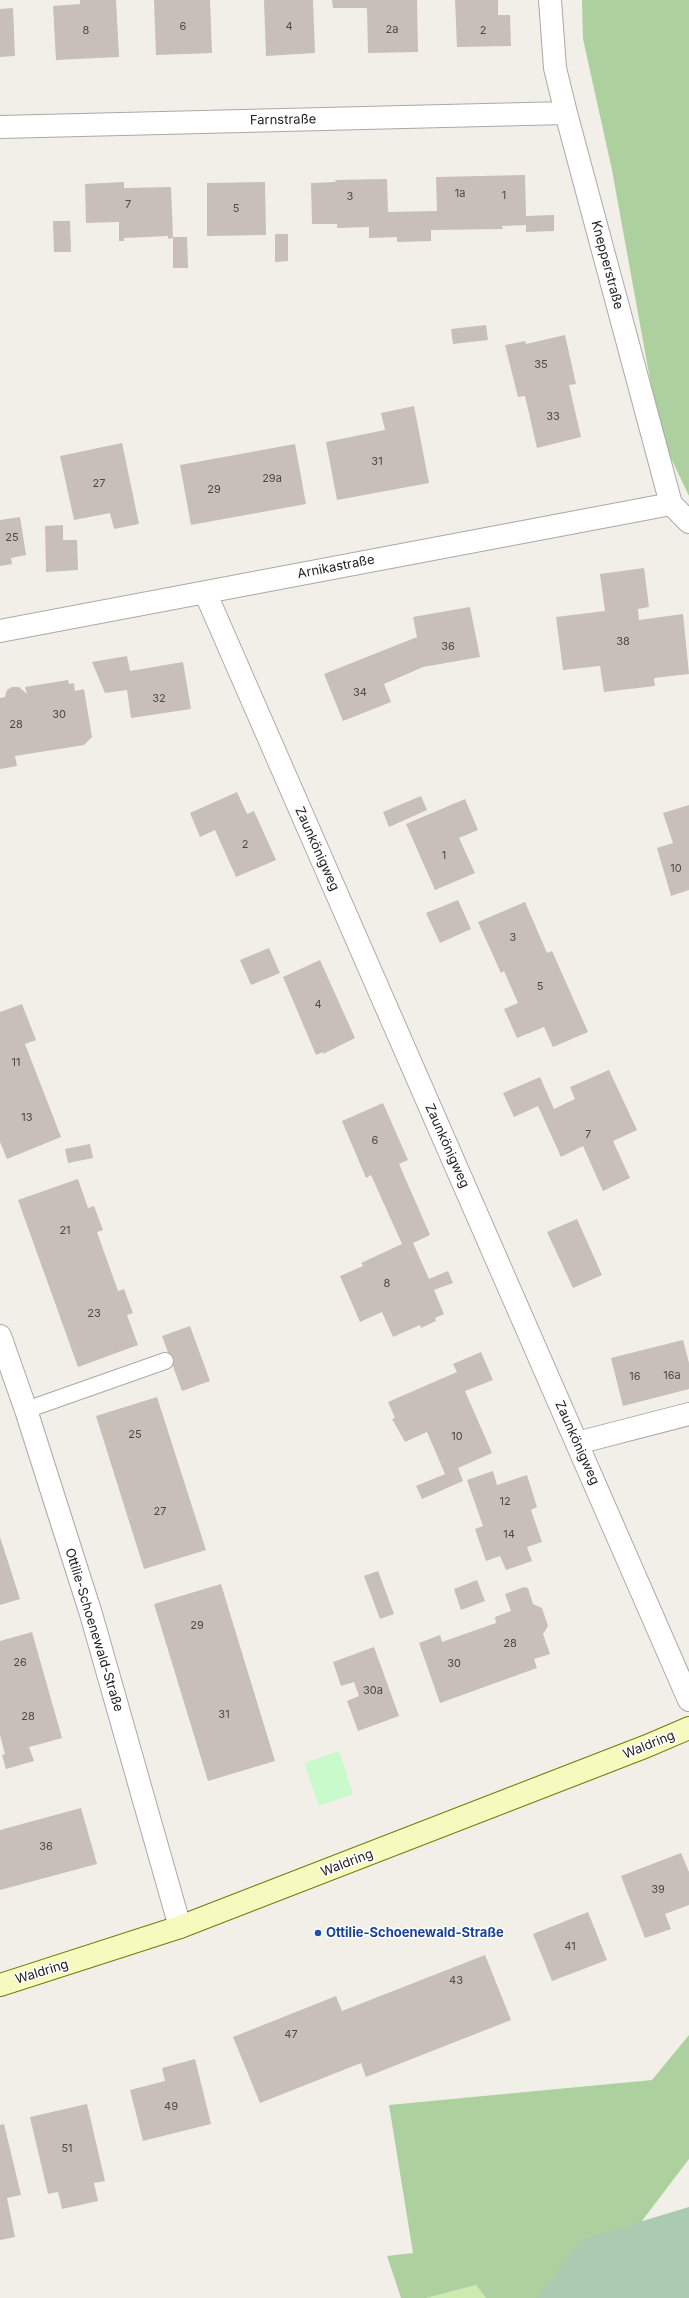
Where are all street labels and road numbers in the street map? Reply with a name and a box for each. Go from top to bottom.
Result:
street label: Farnstraße [250,112,316,128]
street label: Knepperstraße [588,219,626,311]
street label: Arnikastraße [296,552,376,582]
street label: Zaunkönigweg [292,805,342,893]
street label: Zaunkönigweg [422,1102,472,1190]
street label: Zaunkönigweg [552,1399,602,1487]
street label: Ottilie-Schoenewald-Straße [62,1546,126,1714]
street label: Waldring [621,1728,677,1762]
street label: Waldring [319,1846,375,1880]
street label: Waldring [14,1957,70,1987]

